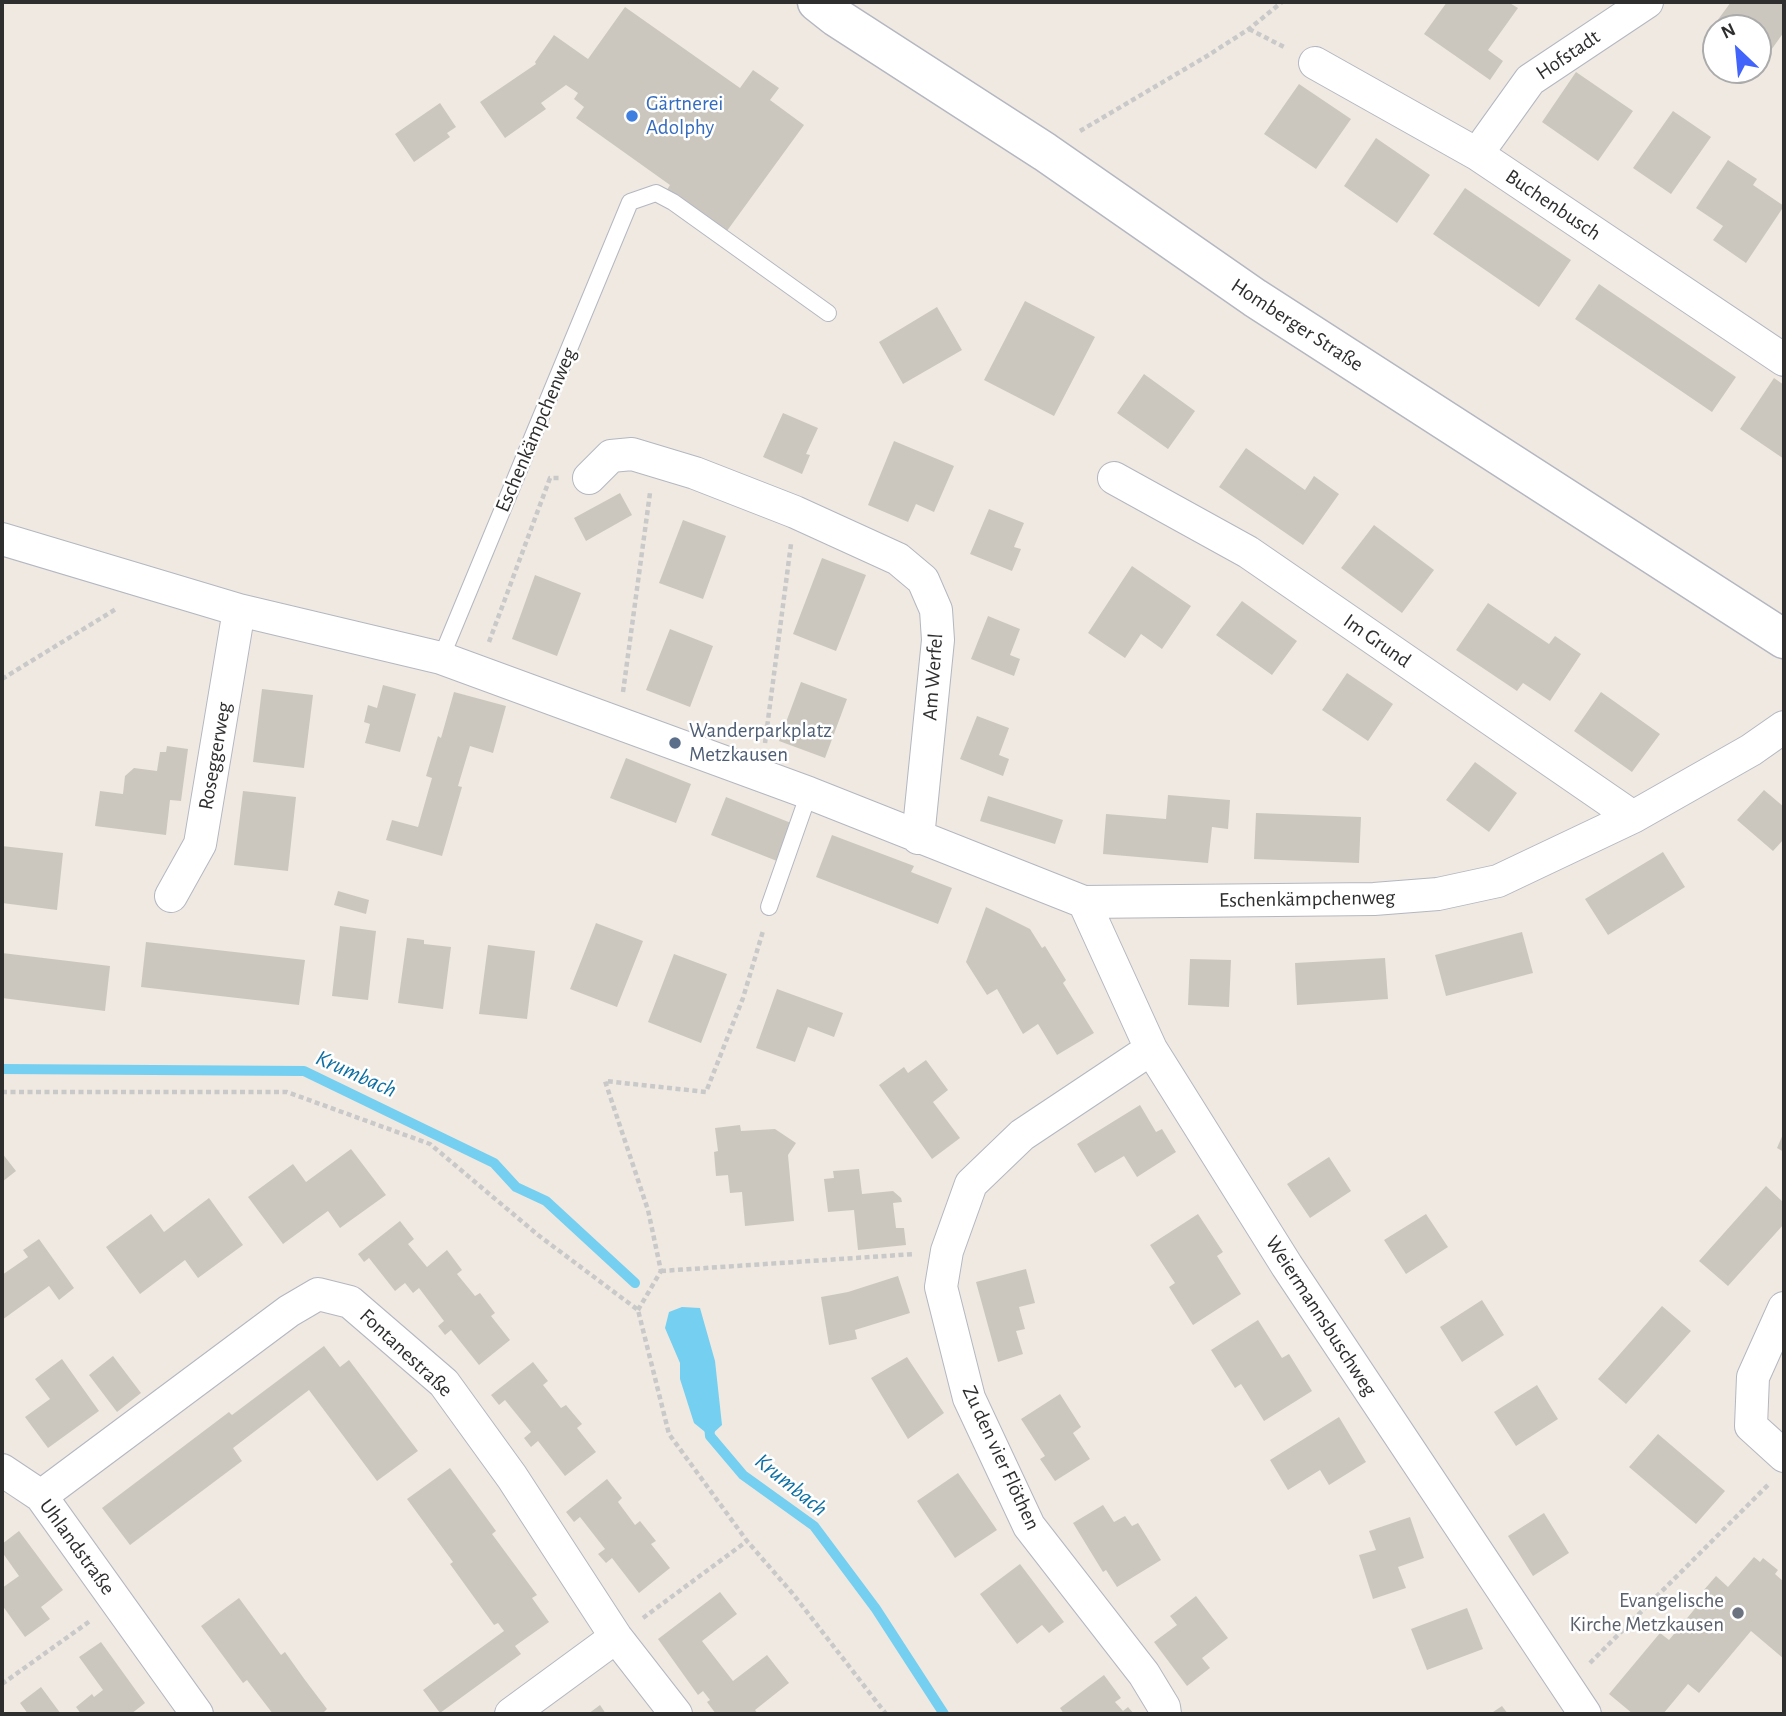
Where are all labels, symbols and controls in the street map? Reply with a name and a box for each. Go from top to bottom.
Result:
north arrow [1702,14,1772,84]
text: N [1718,20,1739,43]
street label: Hofstadt [1531,24,1605,86]
place label: Gärtnerei Adolphy [646,91,723,141]
marker: Gärtnerei Adolphy [624,108,640,124]
street label: Buchenbusch [1500,164,1606,246]
street label: Homberger Straße [1226,273,1368,377]
street label: Eschenkämpchenweg [490,344,582,516]
street label: Im Grund [1338,609,1416,673]
street label: Am Werfel [917,633,949,721]
street label: Roseggerweg [193,700,237,812]
place label: Wanderparkplatz Metzkausen [689,718,832,768]
marker: Wanderparkplatz Metzkausen [667,735,683,751]
street label: Eschenkämpchenweg [1219,885,1395,913]
water label: Krumbach [311,1044,401,1104]
street label: Weiermannsbuschweg [1260,1231,1382,1401]
street label: Fontanestraße [354,1304,458,1402]
street label: Zu den vier Flöthen [957,1382,1045,1534]
water label: Krumbach [749,1447,833,1523]
street label: Uhlandstraße [34,1494,120,1600]
place label: Evangelische Kirche Metzkausen [1569,1588,1724,1638]
marker: Evangelische Kirche Metzkausen [1730,1605,1746,1621]

